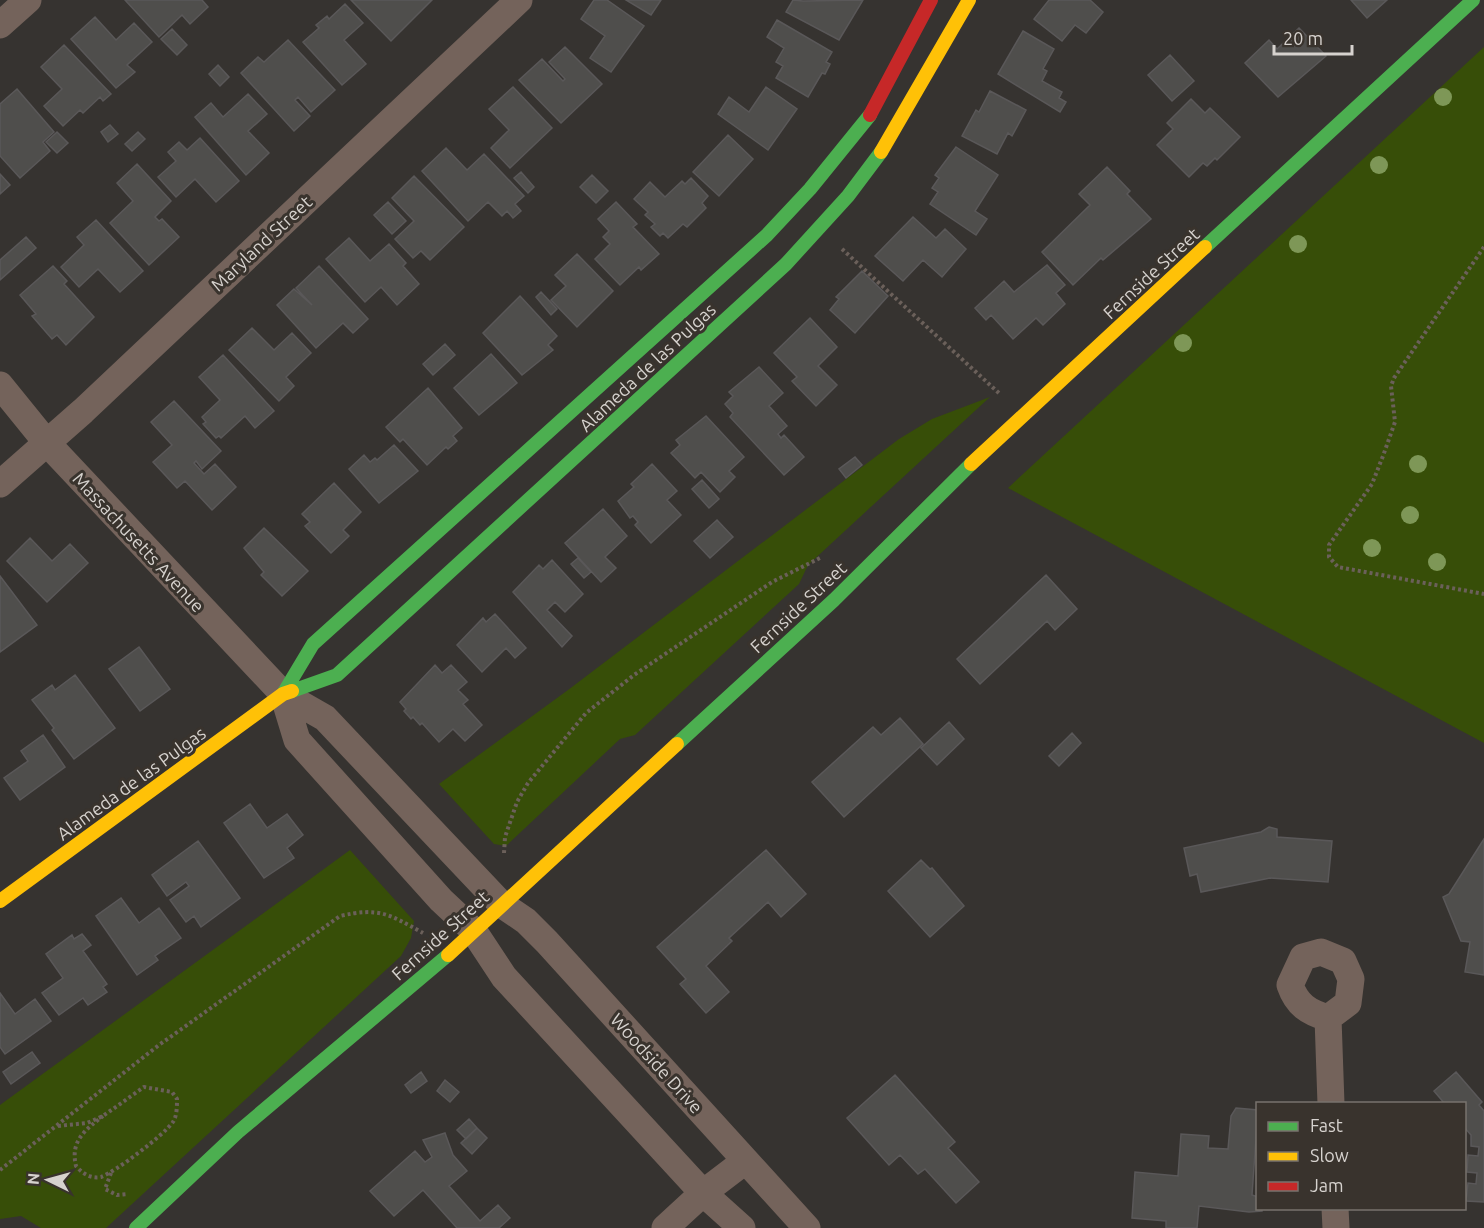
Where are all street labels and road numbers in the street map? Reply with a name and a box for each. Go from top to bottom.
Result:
street label: Maryland Street [207,191,315,295]
street label: Fernside Street [1099,224,1203,322]
street label: Alameda de las Pulgas [575,299,719,435]
street label: Massachusetts Avenue [69,468,209,616]
street label: Fernside Street [746,558,850,656]
street label: Alameda de las Pulgas [53,722,209,844]
street label: Fernside Street [387,886,493,984]
street label: Woodside Drive [607,1009,707,1117]

